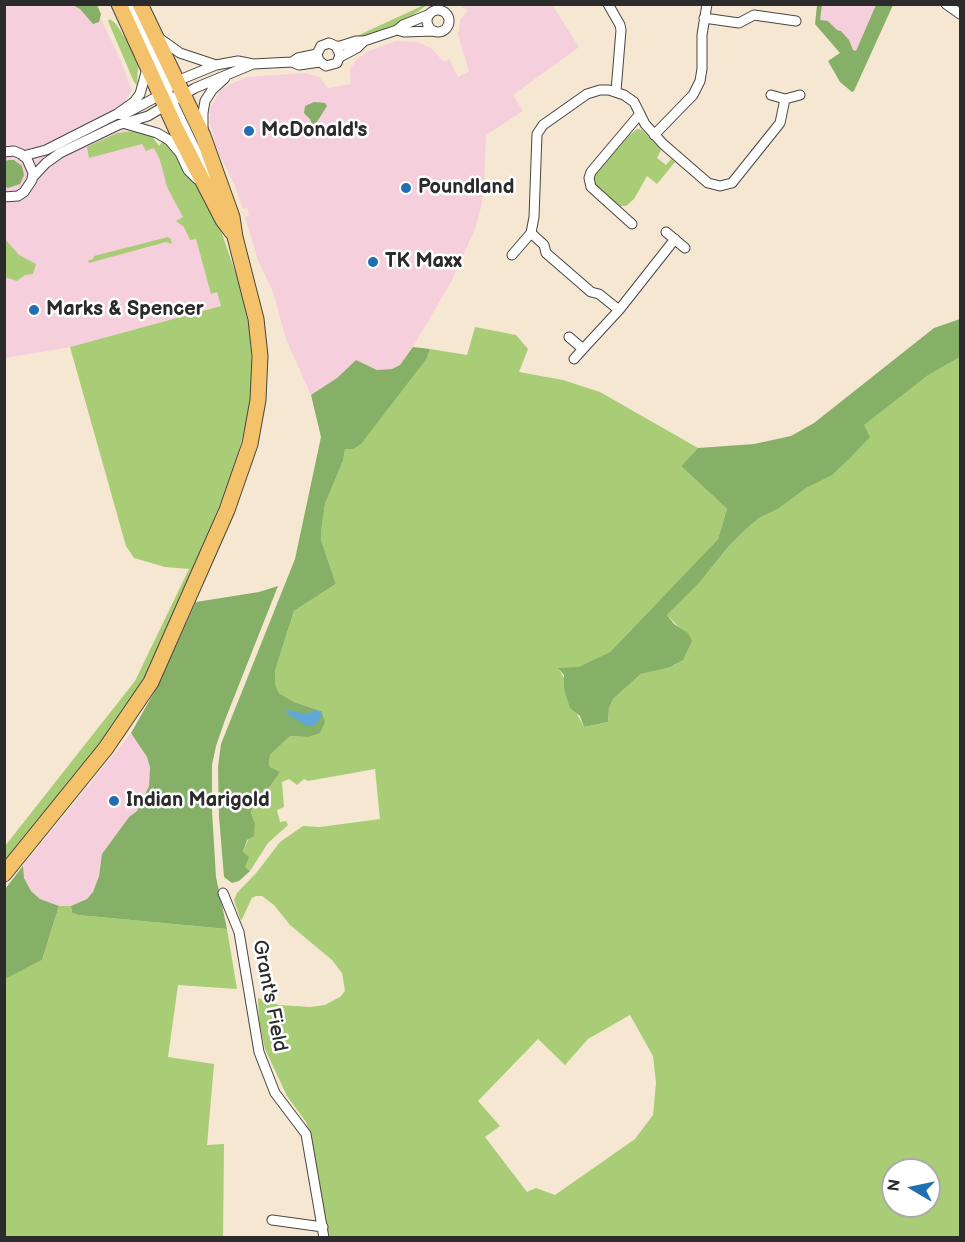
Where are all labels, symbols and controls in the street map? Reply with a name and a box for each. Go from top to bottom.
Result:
place label: McDonald's [261,119,367,143]
marker: McDonald's [242,124,256,138]
place label: Poundland [418,176,514,200]
marker: Poundland [399,181,413,195]
place label: TK Maxx [385,250,462,274]
marker: TK Maxx [366,255,380,269]
place label: Marks & Spencer [46,298,204,322]
marker: Marks & Spencer [27,303,41,317]
place label: Indian Marigold [126,789,270,813]
marker: Indian Marigold [107,794,121,808]
street label: Grant's Field [246,938,292,1054]
north arrow [881,1158,941,1218]
text: N [884,1178,905,1193]

